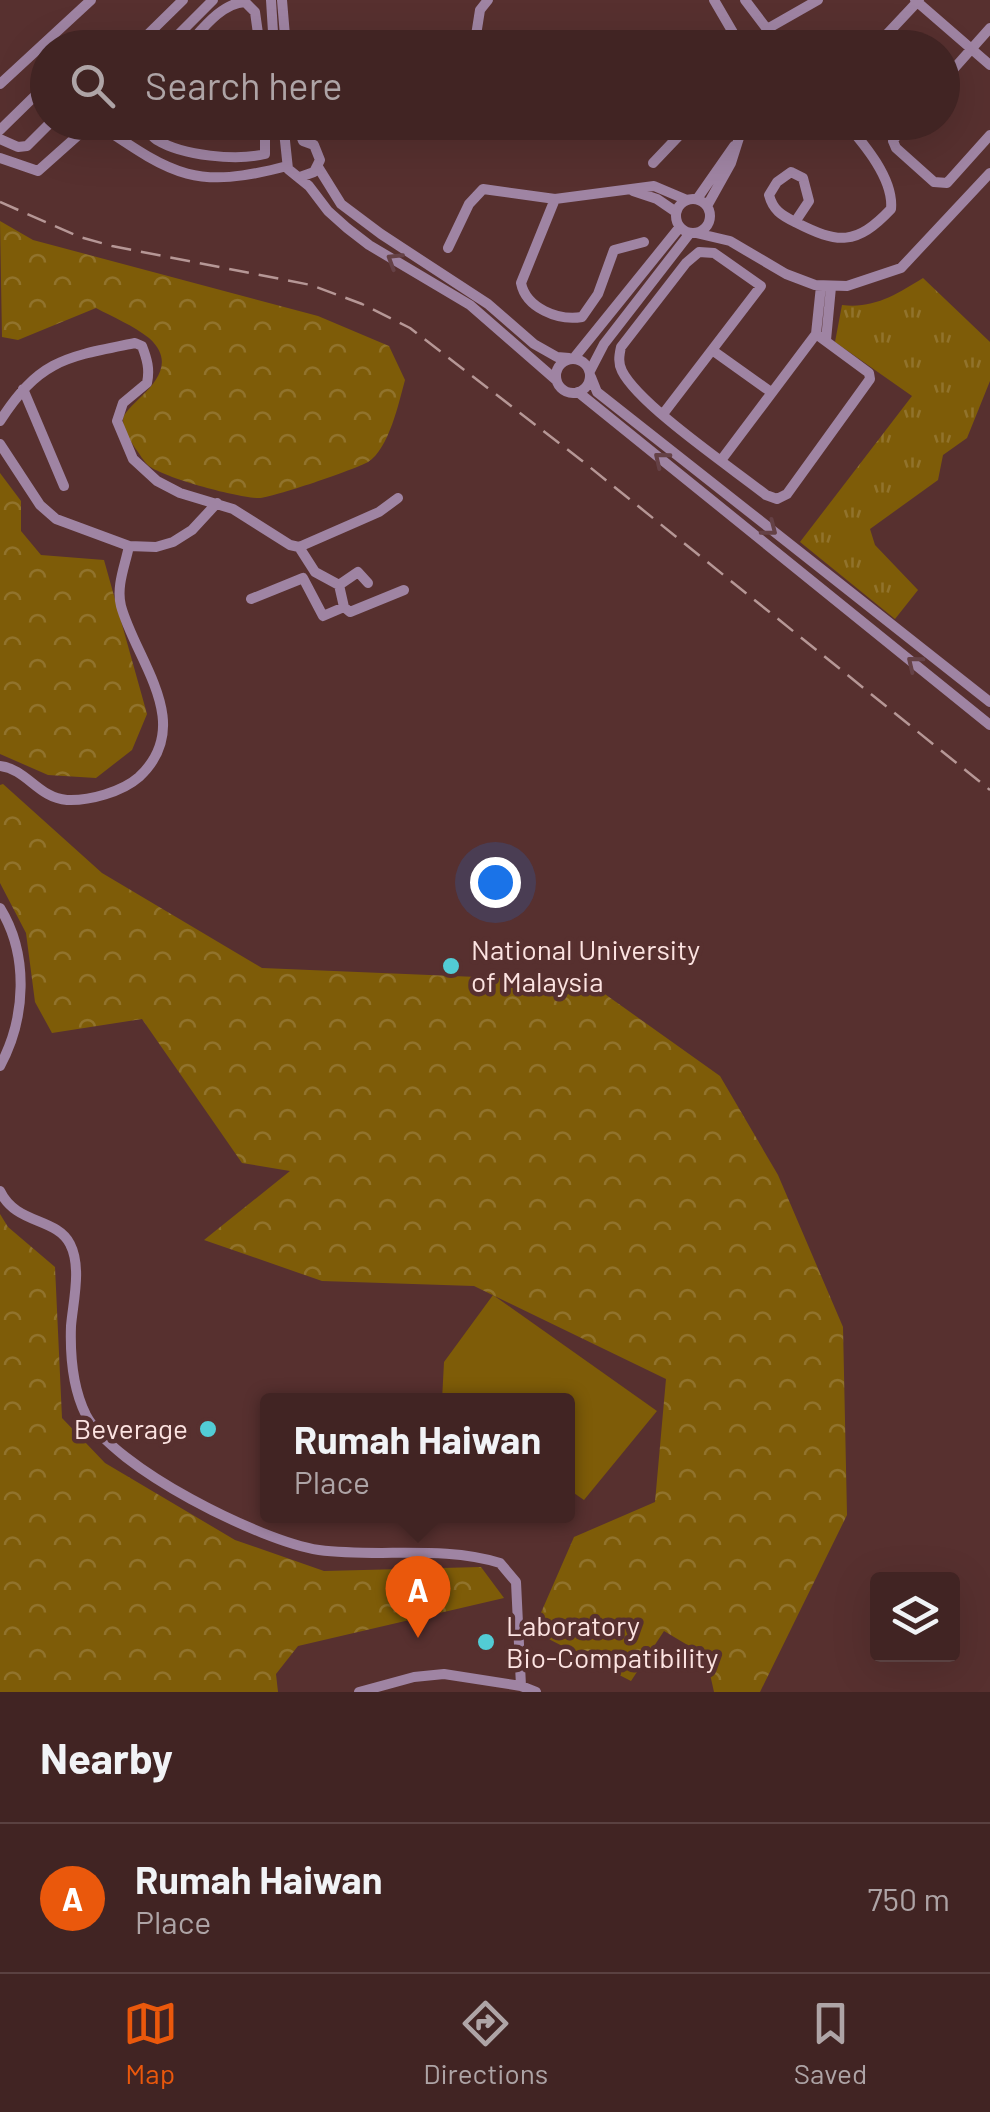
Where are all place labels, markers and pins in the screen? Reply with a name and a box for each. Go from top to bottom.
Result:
place label: National University of Malaysia [471,932,700,998]
marker: National University of Malaysia [440,955,462,977]
place label: Beverage [74,1411,188,1445]
marker: Beverage [197,1418,219,1440]
pin: A [386,1556,450,1638]
place label: Laboratory Bio-Compatibility [506,1608,719,1674]
marker: Laboratory Bio-Compatibility [475,1631,497,1653]

